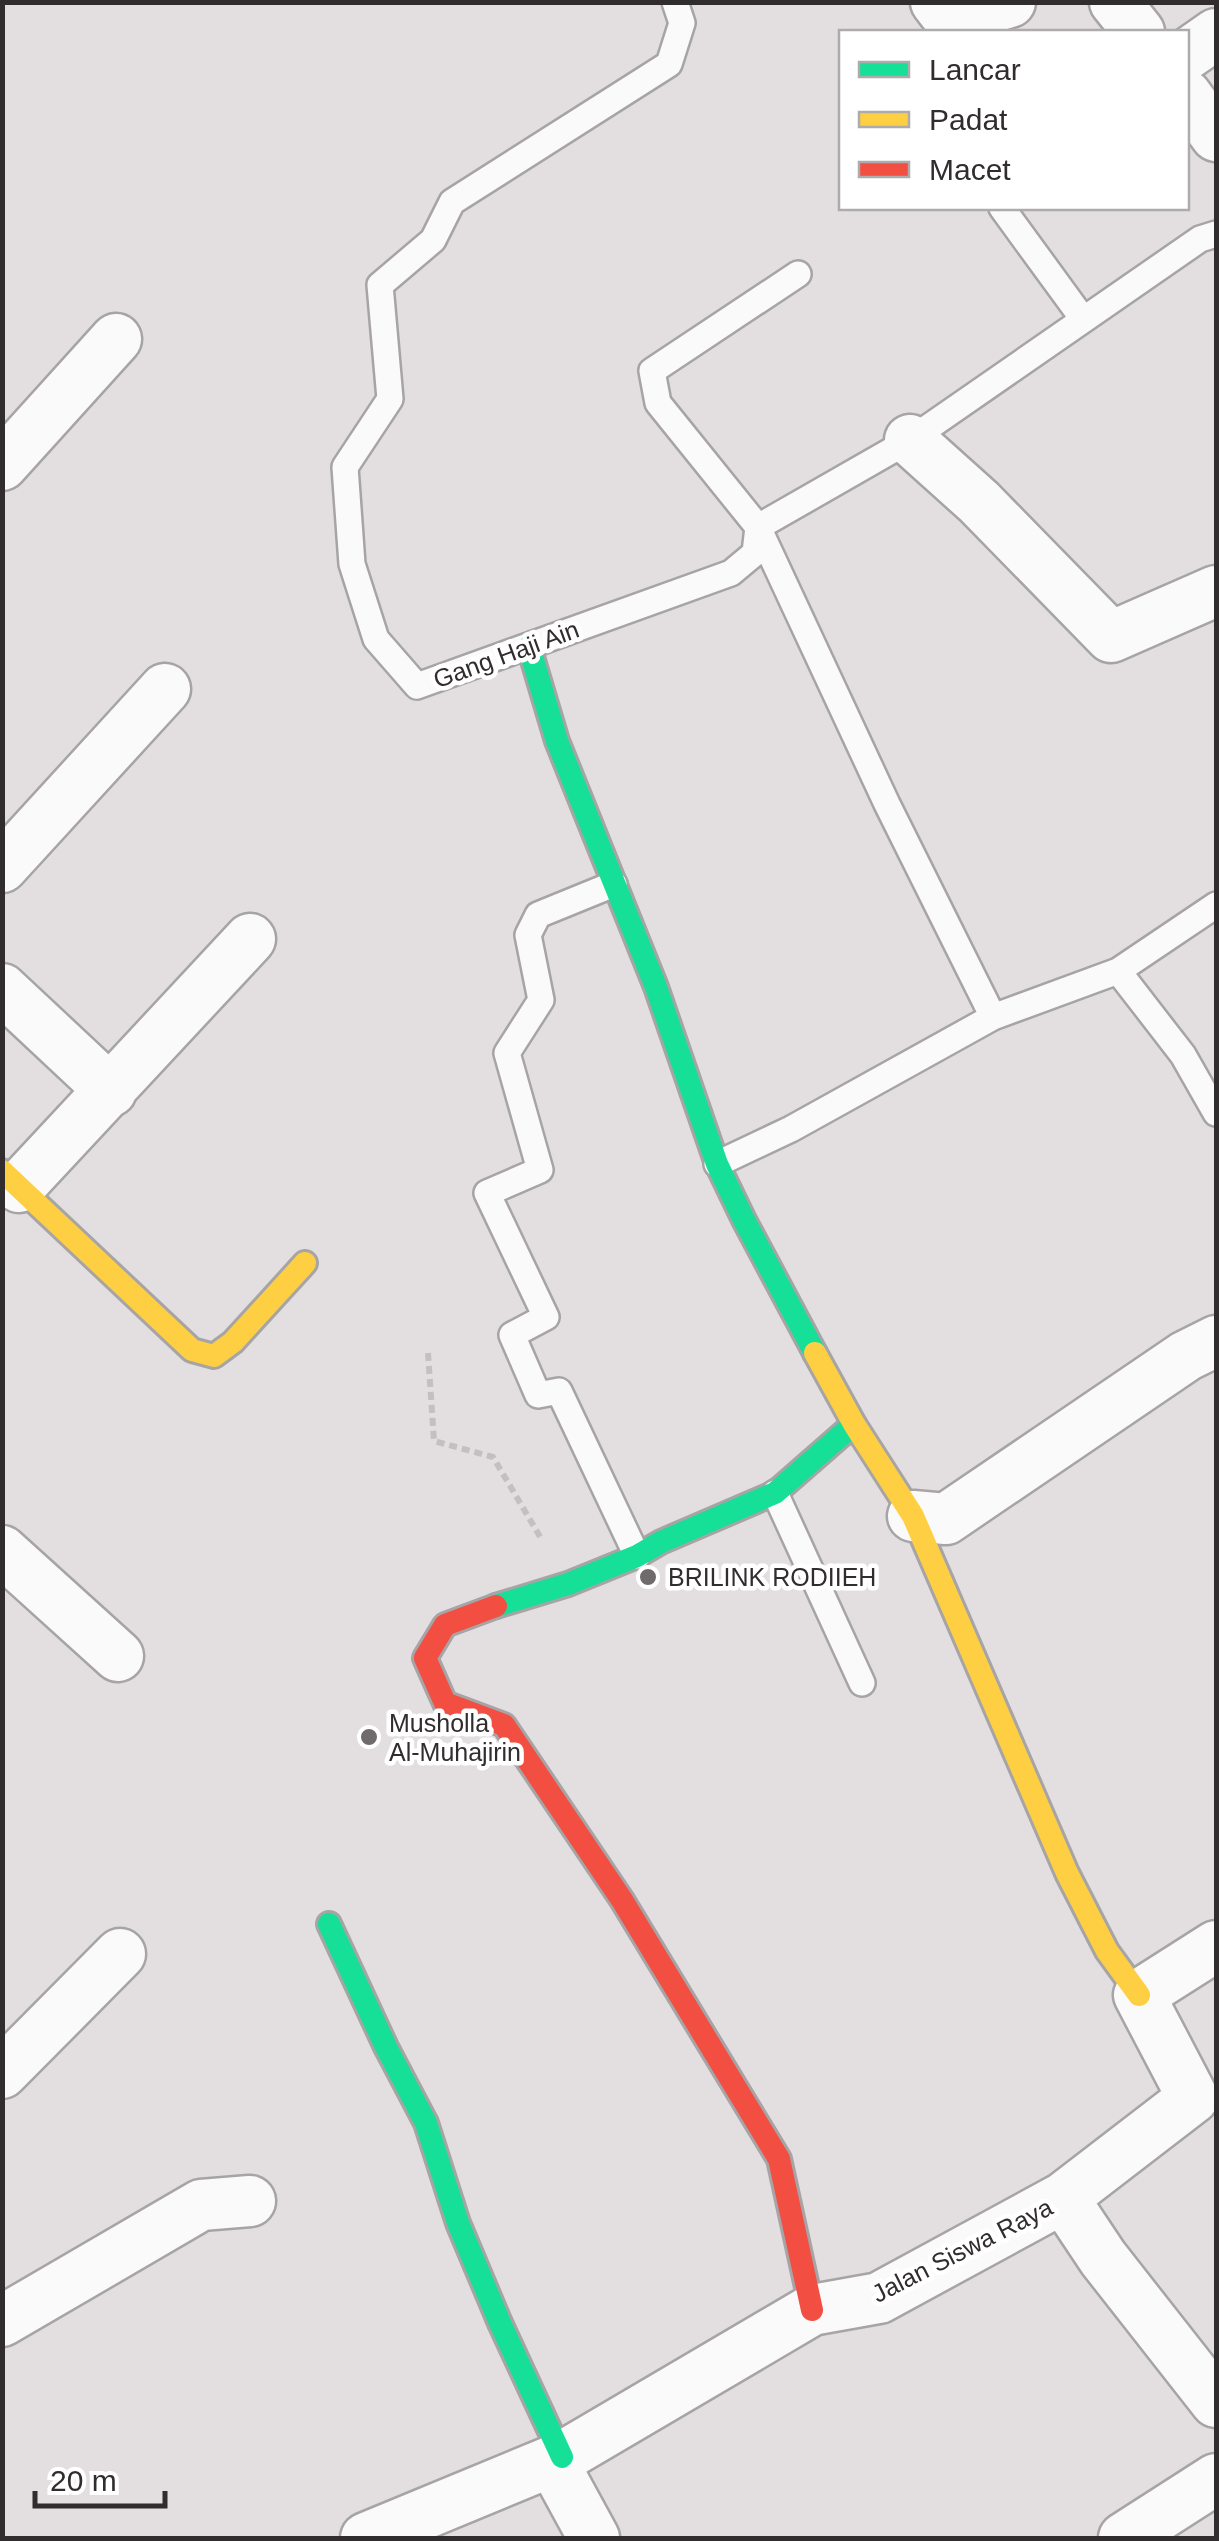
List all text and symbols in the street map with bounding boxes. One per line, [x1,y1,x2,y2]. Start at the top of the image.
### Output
legend [839,30,1189,210]
text: Lancar [929,53,1021,86]
text: Padat [929,103,1008,136]
text: Macet [929,153,1011,186]
street label: Gang Haji Ain [429,615,583,693]
place label: BRILINK RODIIEH [668,1563,876,1591]
marker: BRILINK RODIIEH [637,1566,659,1588]
place label: Musholla Al-Muhajirin [389,1709,521,1766]
marker: Musholla Al-Muhajirin [358,1726,380,1748]
street label: Jalan Siswa Raya [867,2192,1057,2308]
scale bar [35,2446,165,2508]
text: 20 m [50,2464,117,2497]

